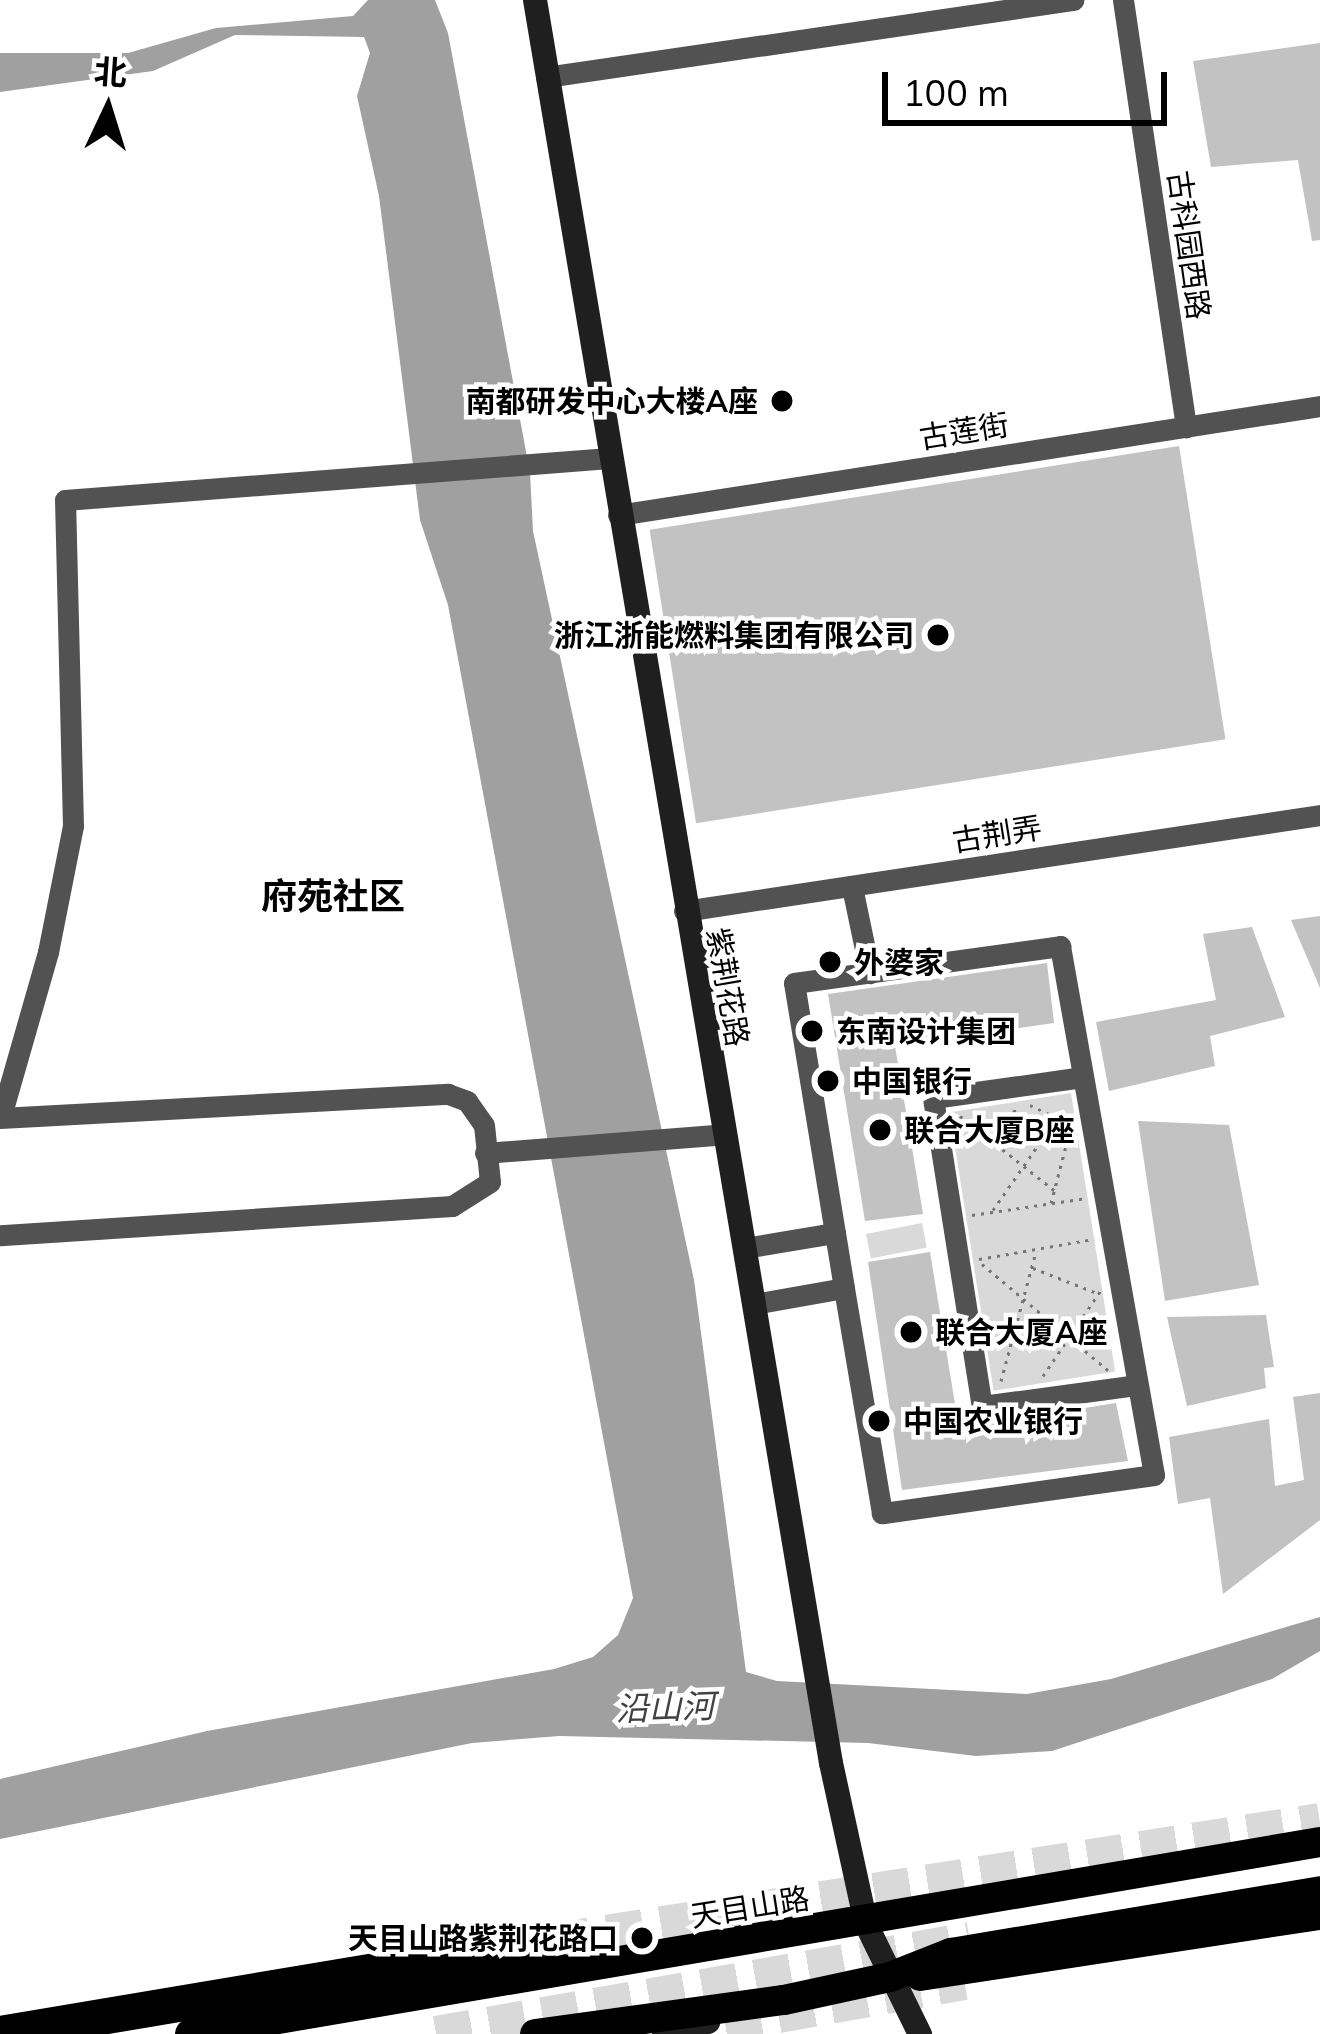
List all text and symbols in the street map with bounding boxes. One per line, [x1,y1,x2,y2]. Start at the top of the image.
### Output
north arrow [48,48,168,168]
scale bar [888,48,1173,122]
text: 北 [93,50,128,93]
text: 100 m [903,70,1009,115]
street label: 古科园西路 [1161,168,1217,322]
place label: 南都研发中心大楼A座 [466,383,758,419]
marker: 南都研发中心大楼A座 [769,388,795,414]
street label: 古莲街 [917,406,1011,456]
place label: 浙江浙能燃料集团有限公司 [554,617,914,653]
marker: 浙江浙能燃料集团有限公司 [925,622,951,648]
street label: 古荆弄 [950,809,1044,859]
district label: 府苑社区 [261,874,405,918]
street label: 紫荆花路 [700,925,756,1049]
place label: 外婆家 [854,944,944,980]
marker: 外婆家 [817,949,843,975]
place label: 东南设计集团 [836,1013,1016,1049]
marker: 东南设计集团 [799,1018,825,1044]
place label: 中国银行 [852,1063,972,1099]
marker: 中国银行 [815,1068,841,1094]
place label: 联合大厦B座 [904,1112,1075,1148]
marker: 联合大厦B座 [867,1117,893,1143]
place label: 联合大厦A座 [935,1314,1107,1350]
marker: 联合大厦A座 [898,1319,924,1345]
place label: 中国农业银行 [903,1403,1083,1439]
marker: 中国农业银行 [866,1408,892,1434]
water label: 沿山河 [615,1685,715,1729]
street label: 天目山路 [688,1880,812,1934]
place label: 天目山路紫荆花路口 [348,1920,618,1956]
marker: 天目山路紫荆花路口 [629,1925,655,1951]

